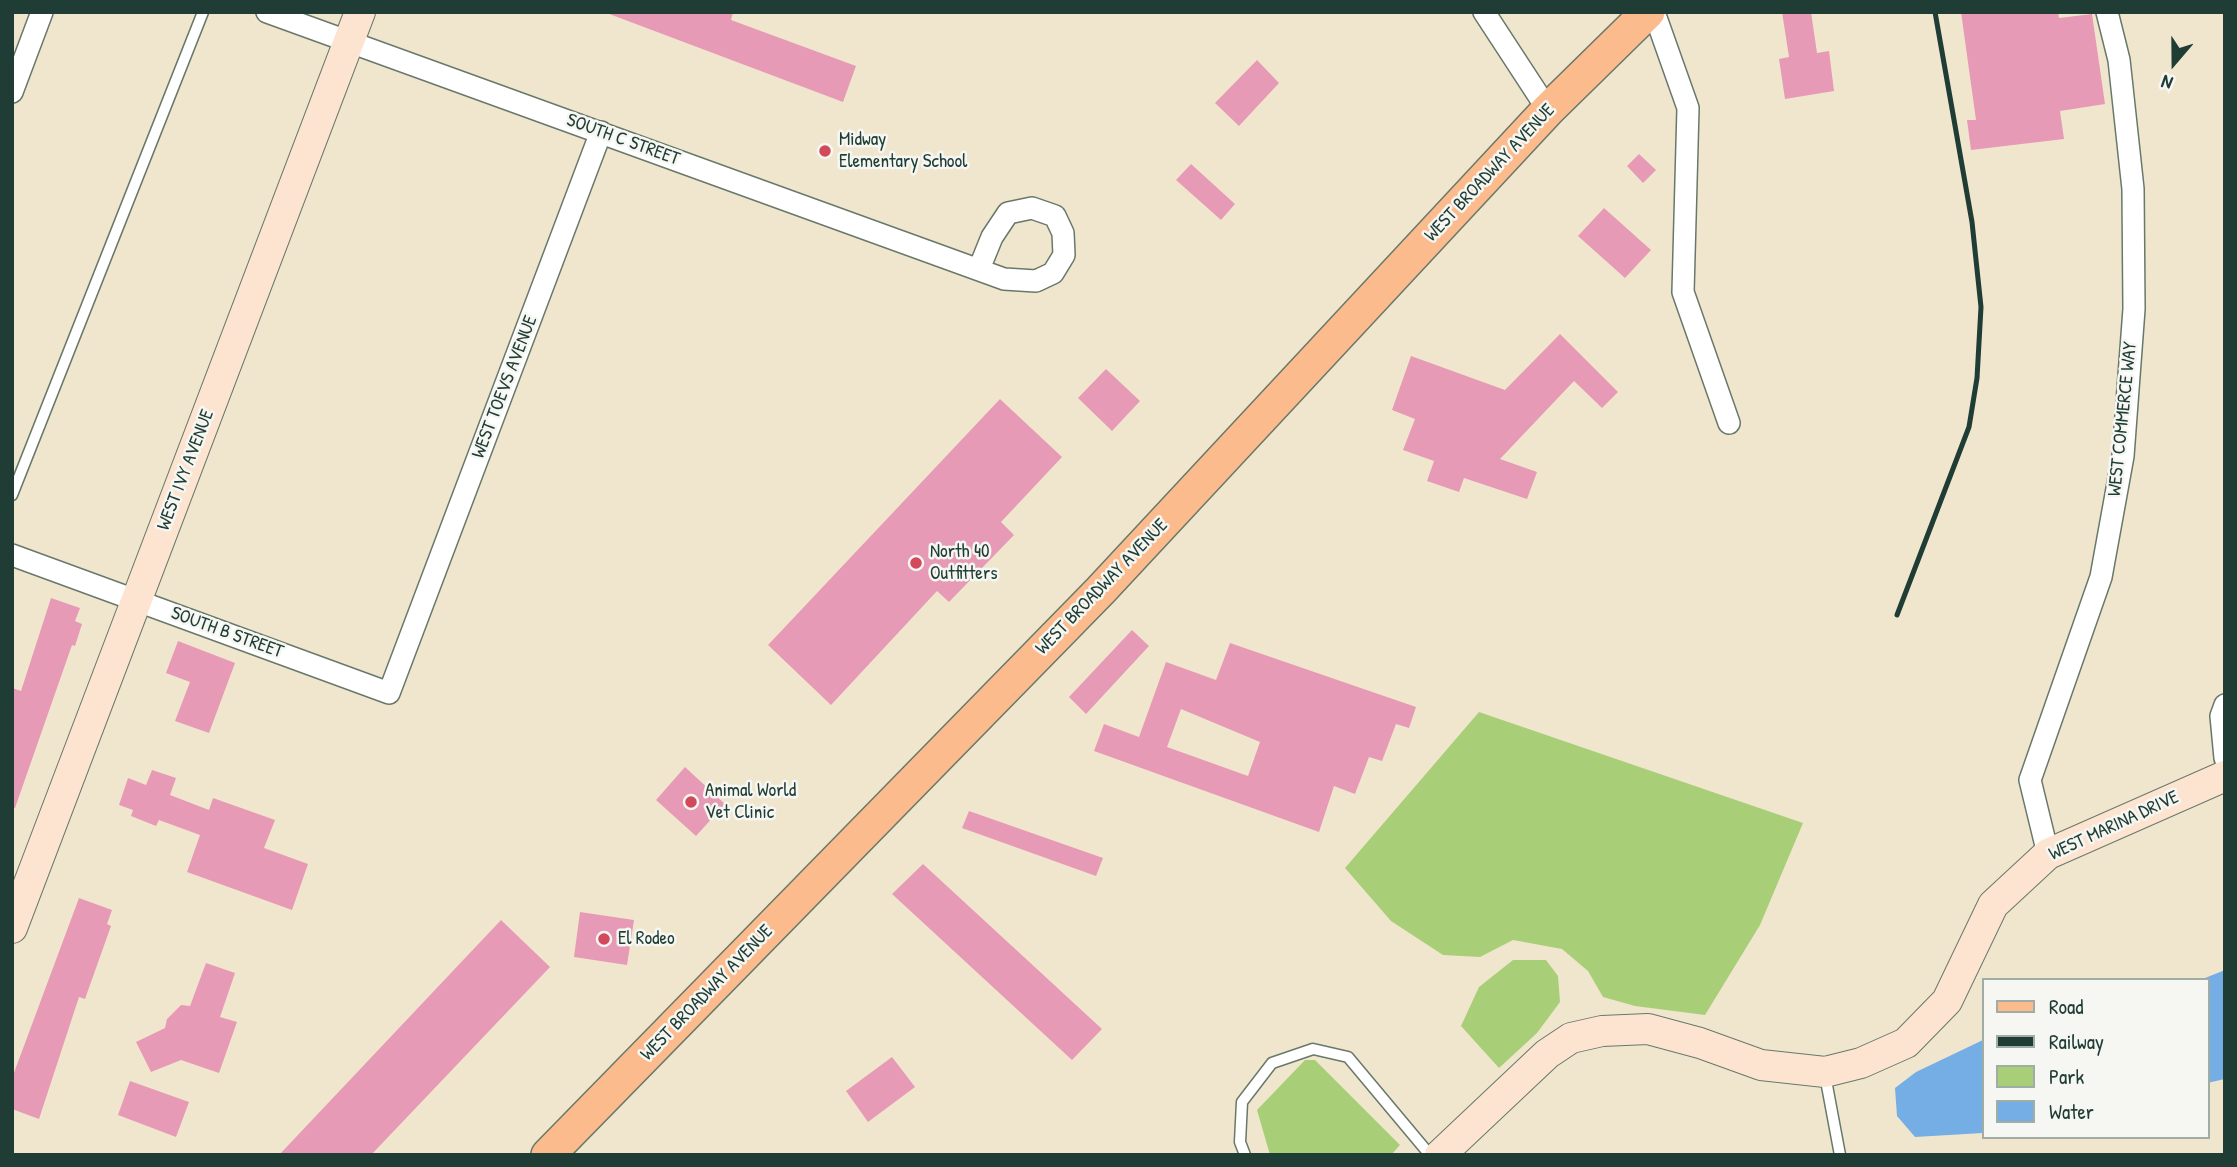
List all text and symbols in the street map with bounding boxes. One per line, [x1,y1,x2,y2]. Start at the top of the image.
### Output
north arrow [2139,28,2209,98]
text: N [2158,69,2176,97]
street label: WEST BROADWAY AVENUE [1420,99,1560,247]
street label: SOUTH C STREET [563,109,683,171]
place label: Midway Elementary School [839,129,967,173]
marker: Midway Elementary School [817,143,833,159]
street label: WEST TOEVS AVENUE [467,312,543,462]
street label: WEST COMMERCE WAY [2104,341,2142,497]
street label: WEST IVY AVENUE [153,406,219,534]
street label: WEST BROADWAY AVENUE [1031,514,1173,660]
place label: North 40 Outfitters [930,541,998,585]
marker: North 40 Outfitters [908,555,924,571]
street label: SOUTH B STREET [168,602,286,664]
place label: Animal World Vet Clinic [705,780,796,824]
street label: WEST MARINA DRIVE [2045,786,2183,866]
marker: Animal World Vet Clinic [683,794,699,810]
street label: WEST BROADWAY AVENUE [636,920,778,1066]
place label: El Rodeo [618,928,675,950]
marker: El Rodeo [596,931,612,947]
legend [1982,978,2209,1139]
text: Road [2049,992,2083,1021]
text: Railway [2049,1027,2104,1056]
text: Park [2049,1062,2084,1091]
text: Water [2049,1097,2094,1126]

